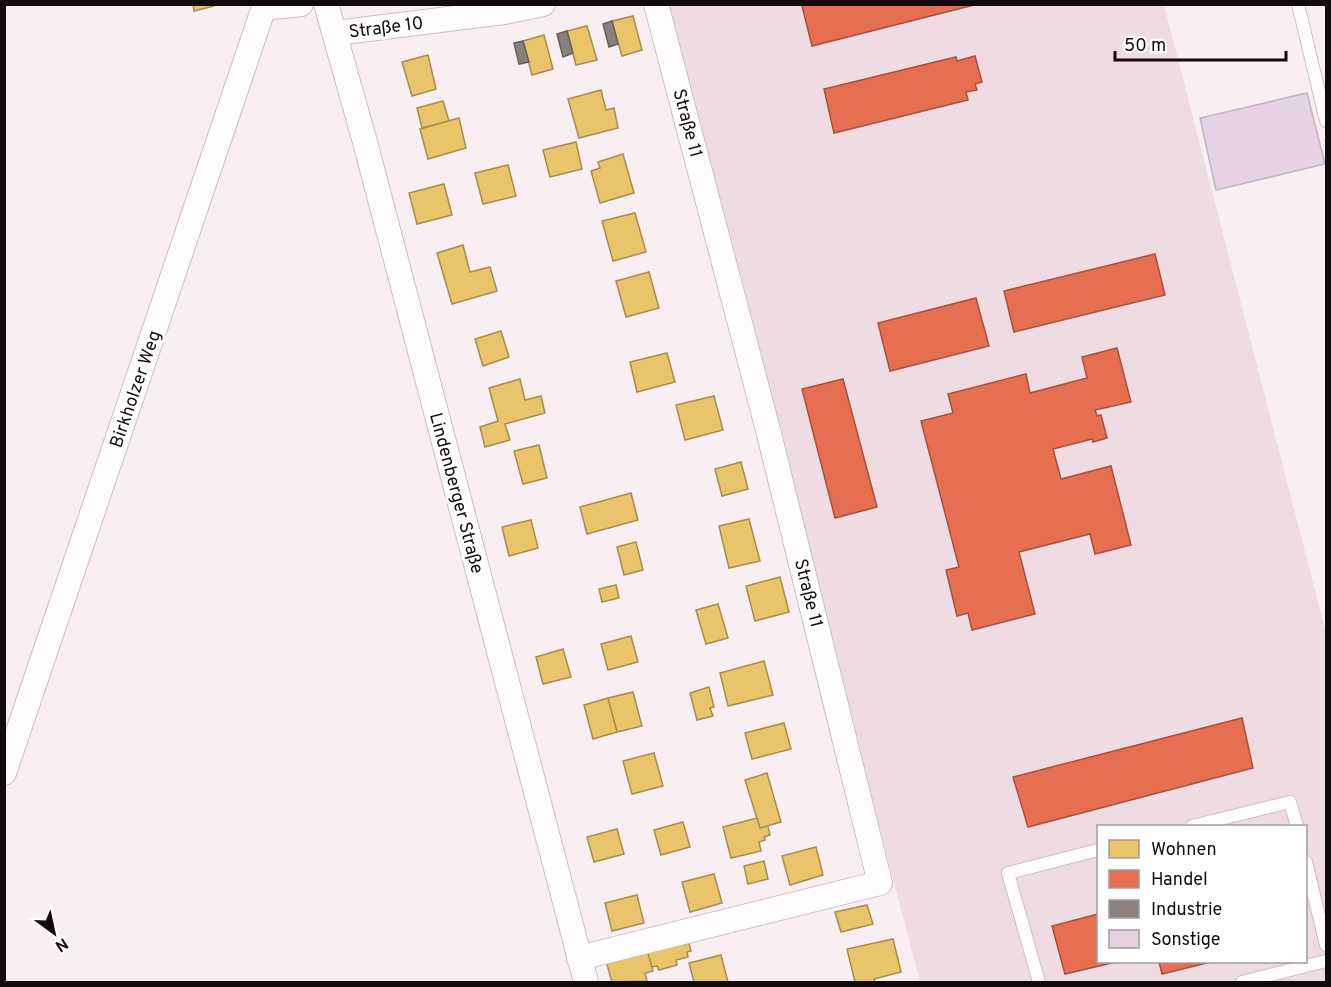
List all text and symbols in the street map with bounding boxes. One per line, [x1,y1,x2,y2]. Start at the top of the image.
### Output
street label: Straße 10 [348,13,425,44]
scale bar [1115,24,1286,62]
text: 50 m [1124,35,1166,58]
street label: Straße 11 [666,87,707,160]
street label: Birkholzer Weg [106,328,167,451]
street label: Lindenberger Straße [423,410,488,576]
street label: Straße 11 [788,557,827,630]
legend [1097,825,1307,963]
text: Wohnen [1151,839,1217,862]
text: Handel [1151,869,1208,892]
text: Industrie [1151,899,1222,922]
north arrow [24,903,84,963]
text: Sonstige [1151,929,1221,952]
text: N [51,932,71,955]

